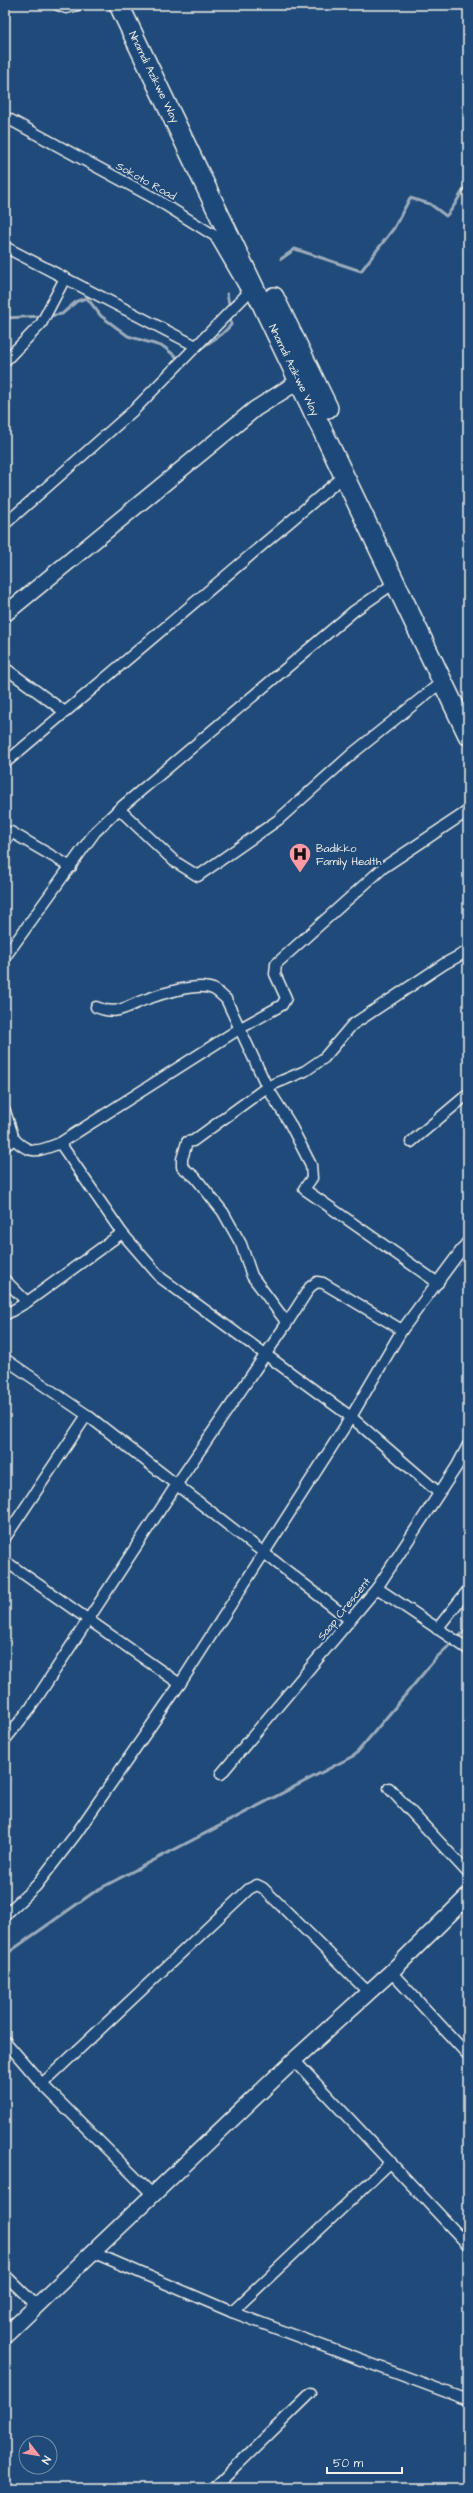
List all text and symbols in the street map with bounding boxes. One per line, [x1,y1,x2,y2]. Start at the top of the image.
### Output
street label: Nnamdi Azikwe Way [124,29,183,126]
street label: Sokoto Road [113,158,179,204]
street label: Nnamdi Azikwe Way [264,322,323,419]
hospital icon: Badikko Family Health [287,841,313,874]
place label: Badikko Family Health [316,841,382,870]
street label: Saap Crescent [314,1574,374,1644]
north arrow [18,2435,58,2475]
scale bar [327,2449,402,2475]
text: N [38,2453,54,2467]
text: 50 m [333,2455,364,2472]

